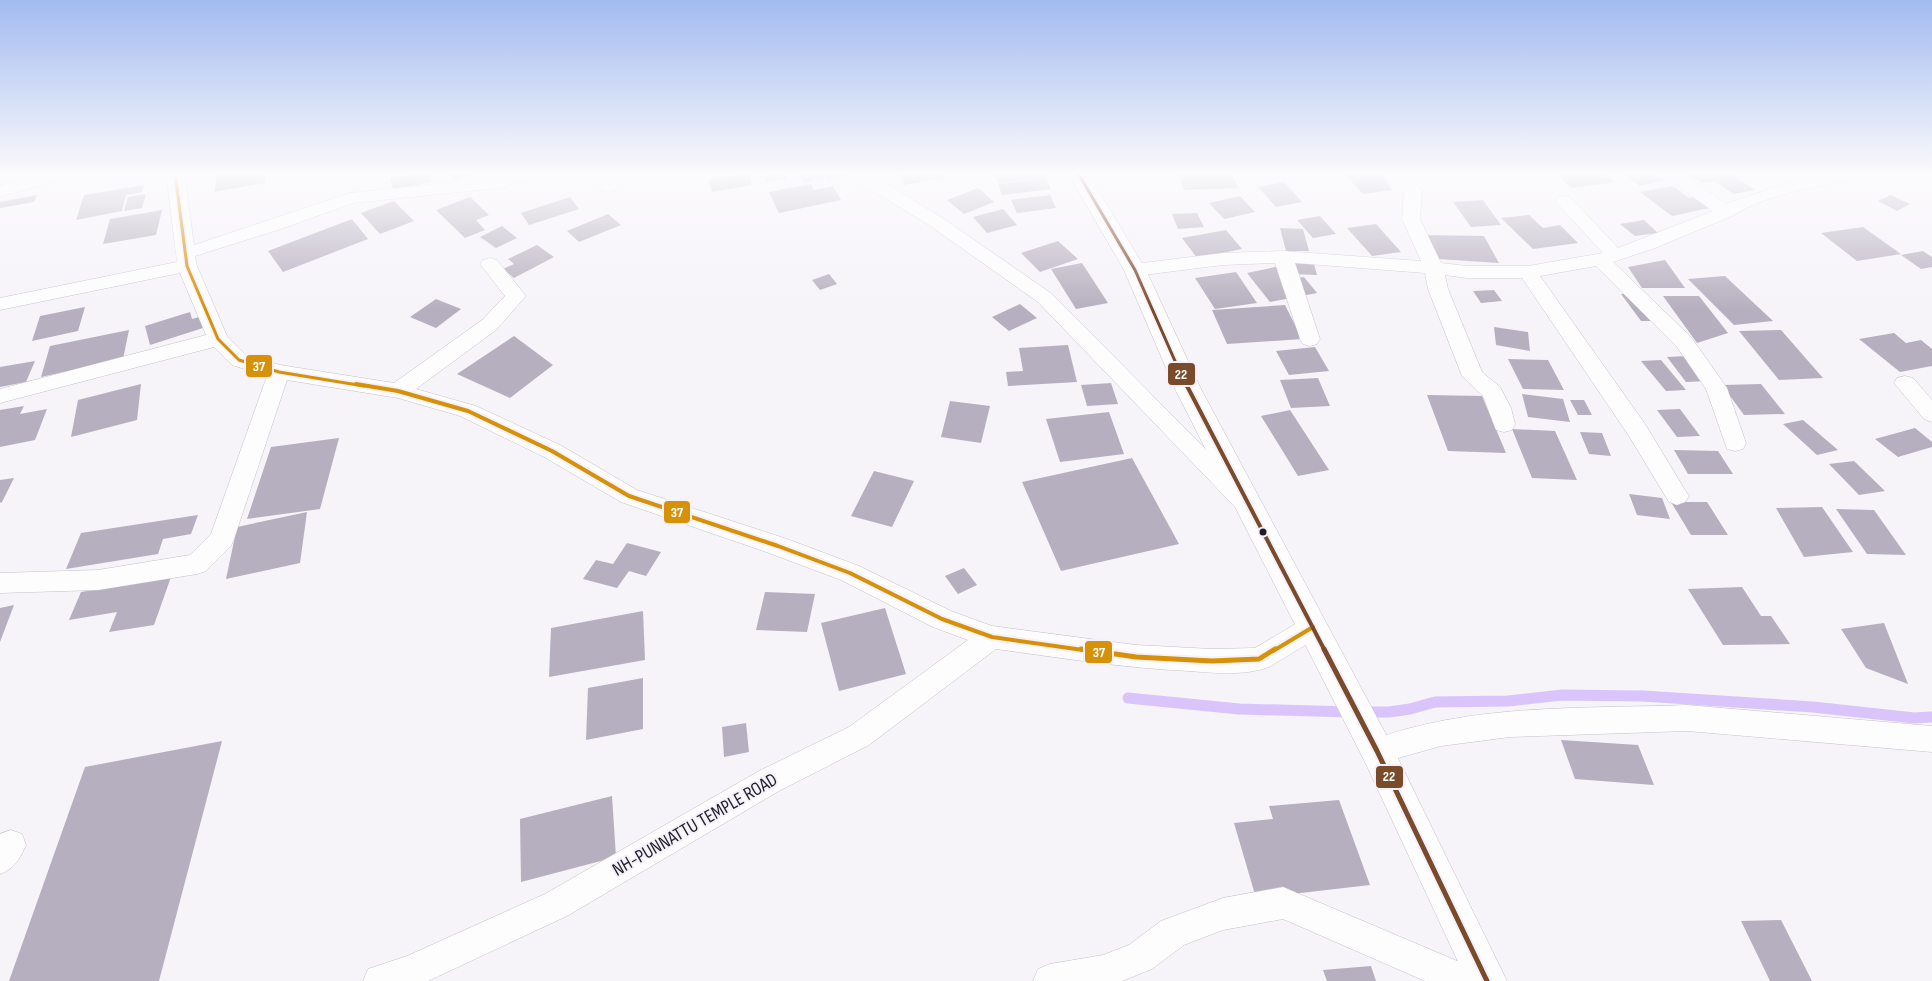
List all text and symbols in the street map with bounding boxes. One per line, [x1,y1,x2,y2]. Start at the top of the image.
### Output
line badge: 37 [245,354,273,378]
text: 37 [253,358,266,375]
line badge: 22 [1167,362,1196,386]
text: 22 [1175,366,1187,383]
line badge: 37 [663,500,691,524]
text: 37 [671,504,684,521]
unlabelled marker [1258,527,1268,537]
line badge: 37 [1084,640,1113,664]
text: 37 [1093,644,1106,661]
line badge: 22 [1375,765,1404,789]
street label: NH-PUNNATTU TEMPLE ROAD [608,768,782,882]
text: 22 [1383,768,1395,785]

